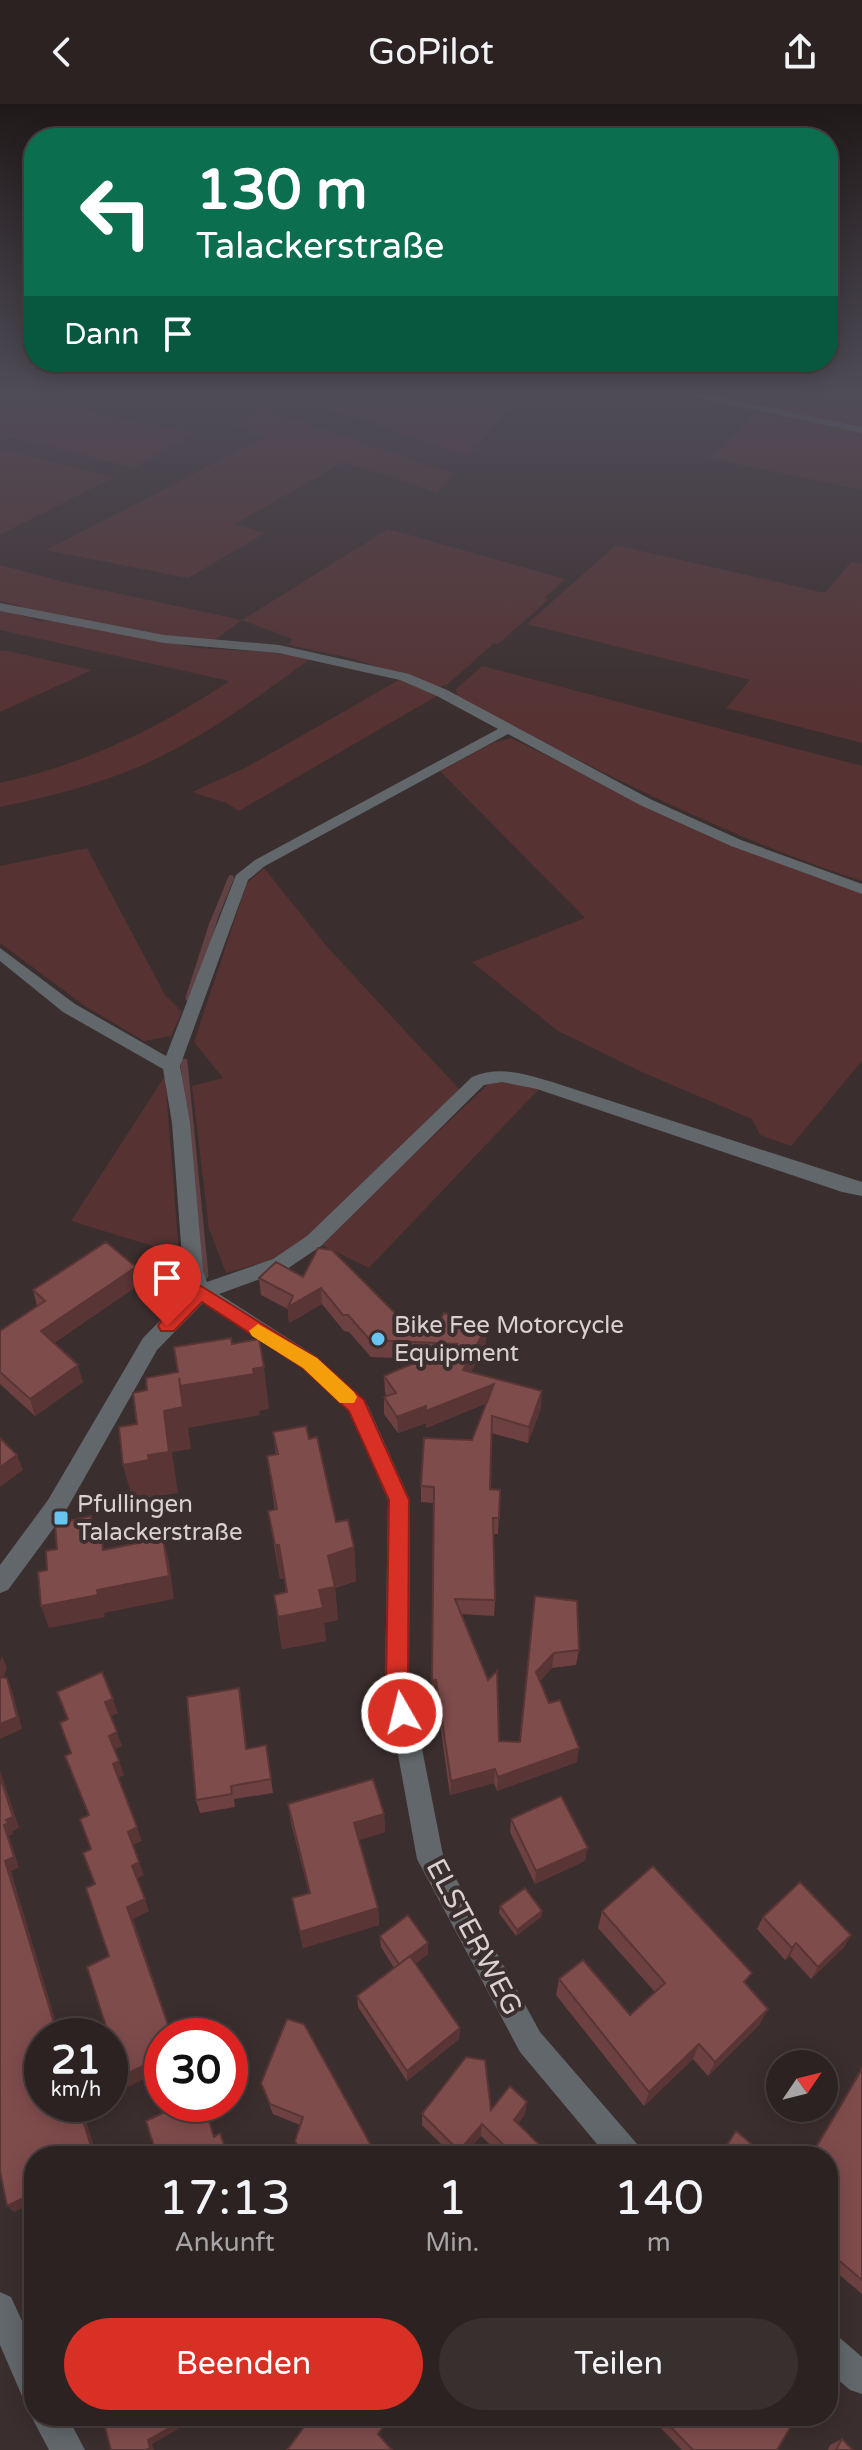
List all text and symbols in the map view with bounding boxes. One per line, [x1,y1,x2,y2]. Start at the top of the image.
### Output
icon: back [40,30,84,74]
icon: share [778,30,822,74]
text: GoPilot [368,31,494,74]
text: 130 m [196,157,367,224]
icon: left [64,160,168,264]
text: Talackerstraße [196,225,444,268]
icon: arrive [156,312,200,356]
text: Dann [64,316,140,353]
pin [133,1244,201,1326]
icon: arrive [145,1256,189,1300]
place label: Bike Fee Motorcycle Equipment [394,1311,624,1368]
marker: Bike Fee Motorcycle Equipment [369,1330,387,1348]
place label: Pfullingen Talackerstraße [77,1490,243,1547]
marker: Pfullingen Talackerstraße [52,1509,70,1527]
position arrow [360,1671,444,1755]
street label: ELSTERWEG [419,1853,529,2021]
speed limit sign: 30 [144,2018,248,2122]
text: 21 [51,2036,101,2084]
north arrow [766,2050,838,2122]
map controls [766,2050,838,2122]
text: km/h [51,2078,101,2102]
text: 17:13 [158,2170,291,2228]
text: 1 [437,2170,467,2228]
text: 140 [613,2170,704,2228]
text: Ankunft [175,2227,275,2258]
text: Min. [425,2227,479,2258]
text: m [647,2227,671,2258]
button: Beenden [64,2318,423,2410]
button: Teilen [439,2318,798,2410]

